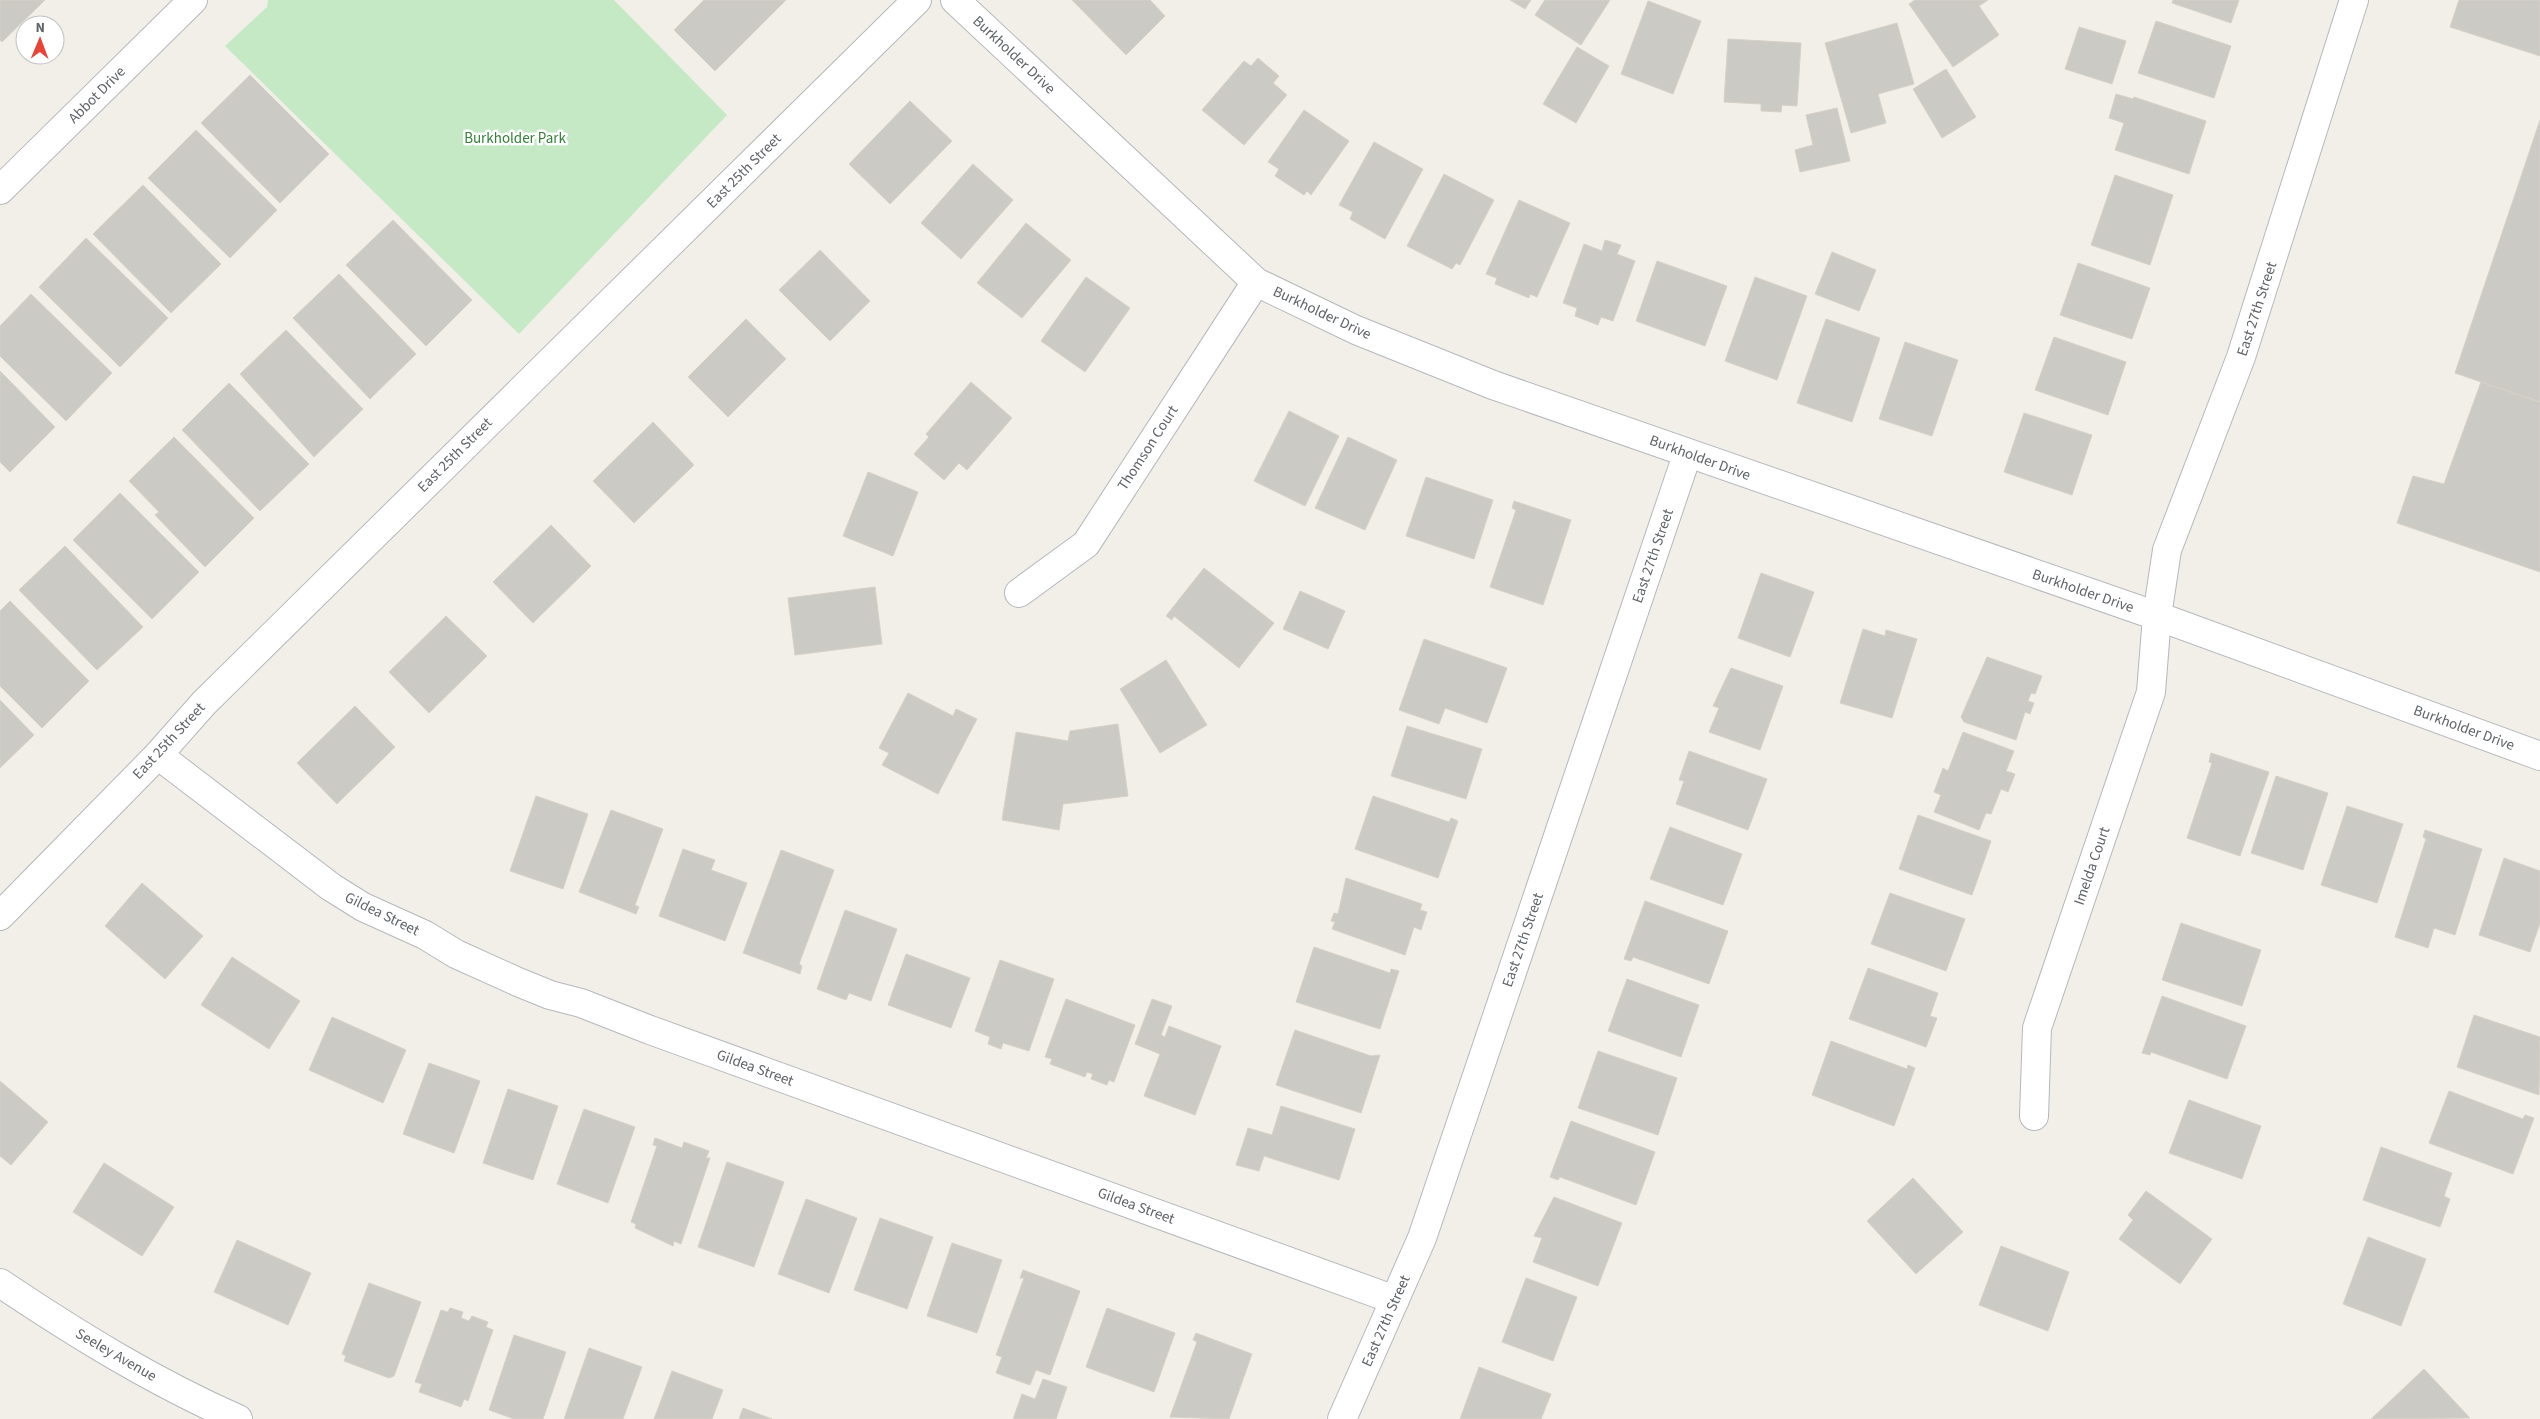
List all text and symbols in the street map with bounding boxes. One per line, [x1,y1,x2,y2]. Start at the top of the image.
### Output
street label: Burkholder Drive [968,11,1060,99]
north arrow [15,15,65,65]
text: N [35,18,45,38]
street label: Abbot Drive [64,62,130,128]
park label: Burkholder Park [464,128,566,149]
street label: East 25th Street [702,129,786,213]
street label: East 27th Street [2232,259,2282,359]
street label: Burkholder Drive [1269,281,1375,345]
street label: Thomson Court [1113,401,1183,495]
street label: East 25th Street [413,413,497,497]
street label: Burkholder Drive [1647,430,1753,486]
street label: East 27th Street [1627,506,1679,606]
street label: Burkholder Drive [2029,564,2137,618]
street label: East 25th Street [128,698,210,784]
street label: Burkholder Drive [2411,700,2517,756]
street label: Imelda Court [2069,824,2115,908]
street label: Gildea Street [341,887,423,941]
street label: East 27th Street [1497,890,1549,990]
street label: Gildea Street [714,1044,796,1092]
street label: Gildea Street [1095,1182,1177,1230]
street label: East 27th Street [1356,1272,1416,1370]
street label: Seeley Avenue [72,1323,160,1387]

